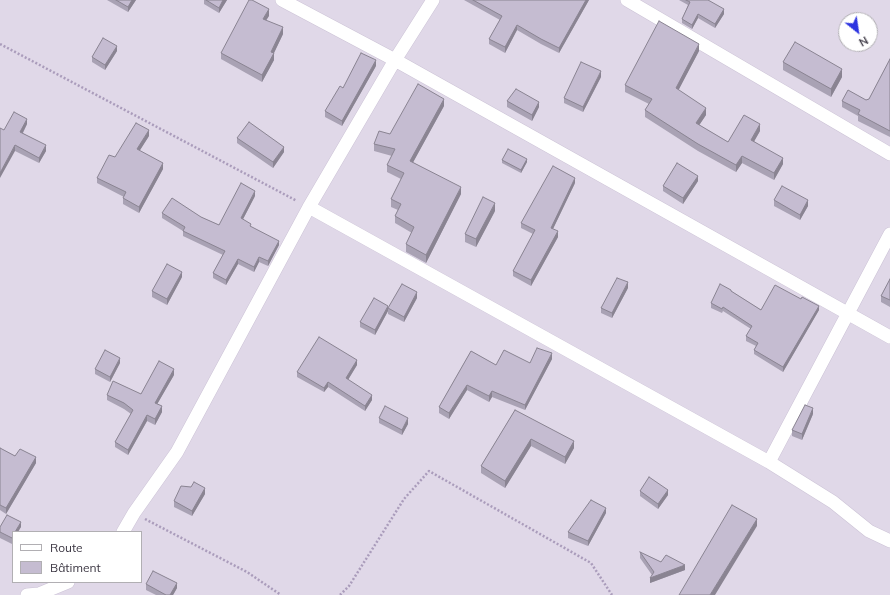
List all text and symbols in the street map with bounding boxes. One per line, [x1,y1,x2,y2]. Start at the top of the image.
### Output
north arrow [838,12,878,52]
text: N [856,33,871,50]
legend [12,531,142,583]
text: Route [50,540,83,555]
text: Bâtiment [50,560,101,575]

